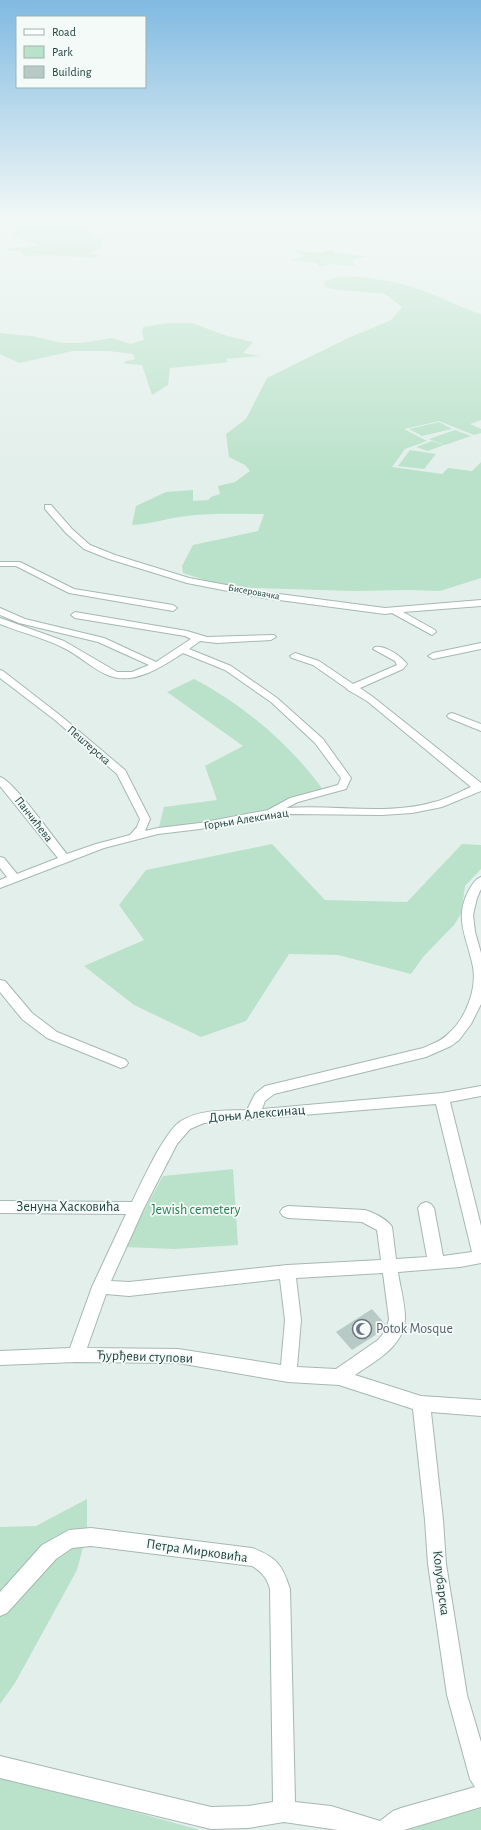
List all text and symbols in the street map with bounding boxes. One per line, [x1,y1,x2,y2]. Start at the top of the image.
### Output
legend [16,16,146,88]
text: Road [52,26,76,38]
text: Park [52,46,73,58]
text: Building [52,66,92,78]
street label: Бисеровачка [227,583,281,602]
street label: Пештерска [65,723,113,767]
street label: Панчићева [13,794,56,844]
street label: Горњи Алексинац [203,806,290,832]
street label: Доњи Алексинац [208,1103,306,1125]
street label: Зенуна Хасковића [16,1200,120,1214]
park label: Jewish cemetery [152,1203,241,1217]
mosque icon: Potok Mosque [351,1318,373,1340]
place label: Potok Mosque [376,1322,453,1336]
street label: Ђурђеви ступови [97,1348,193,1366]
street label: Петра Мирковића [145,1537,249,1565]
street label: Колубарска [430,1550,452,1617]

